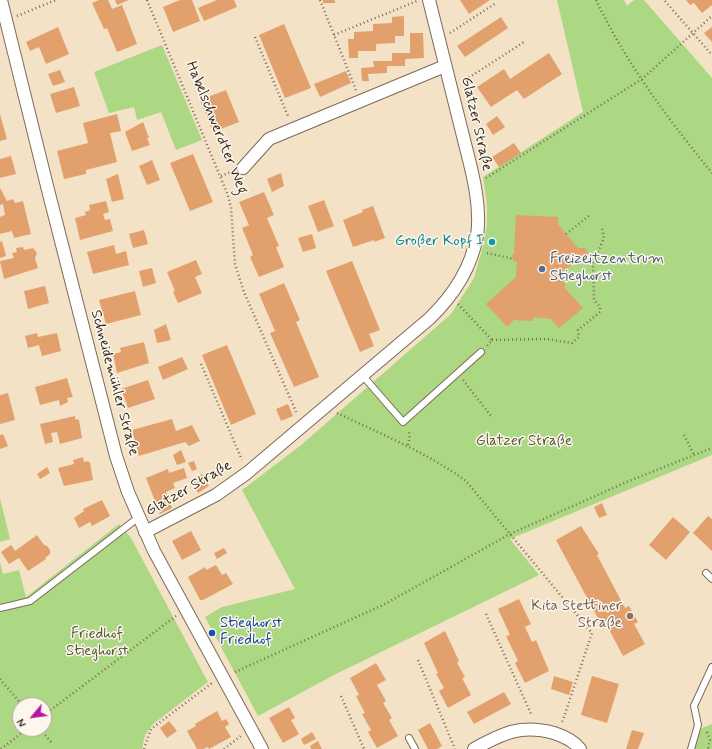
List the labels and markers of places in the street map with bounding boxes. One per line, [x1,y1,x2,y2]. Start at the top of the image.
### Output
place label: Großer Kopf I [395,233,484,251]
marker: Großer Kopf I [487,237,497,247]
place label: Freizeitzentrum Stieghorst [550,251,664,286]
marker: Freizeitzentrum Stieghorst [537,264,547,274]
place label: Kita Stettiner Straße [531,598,622,633]
marker: Kita Stettiner Straße [625,611,635,621]
place label: Stieghorst Friedhof [220,615,282,650]
marker: Stieghorst Friedhof [207,628,217,638]

